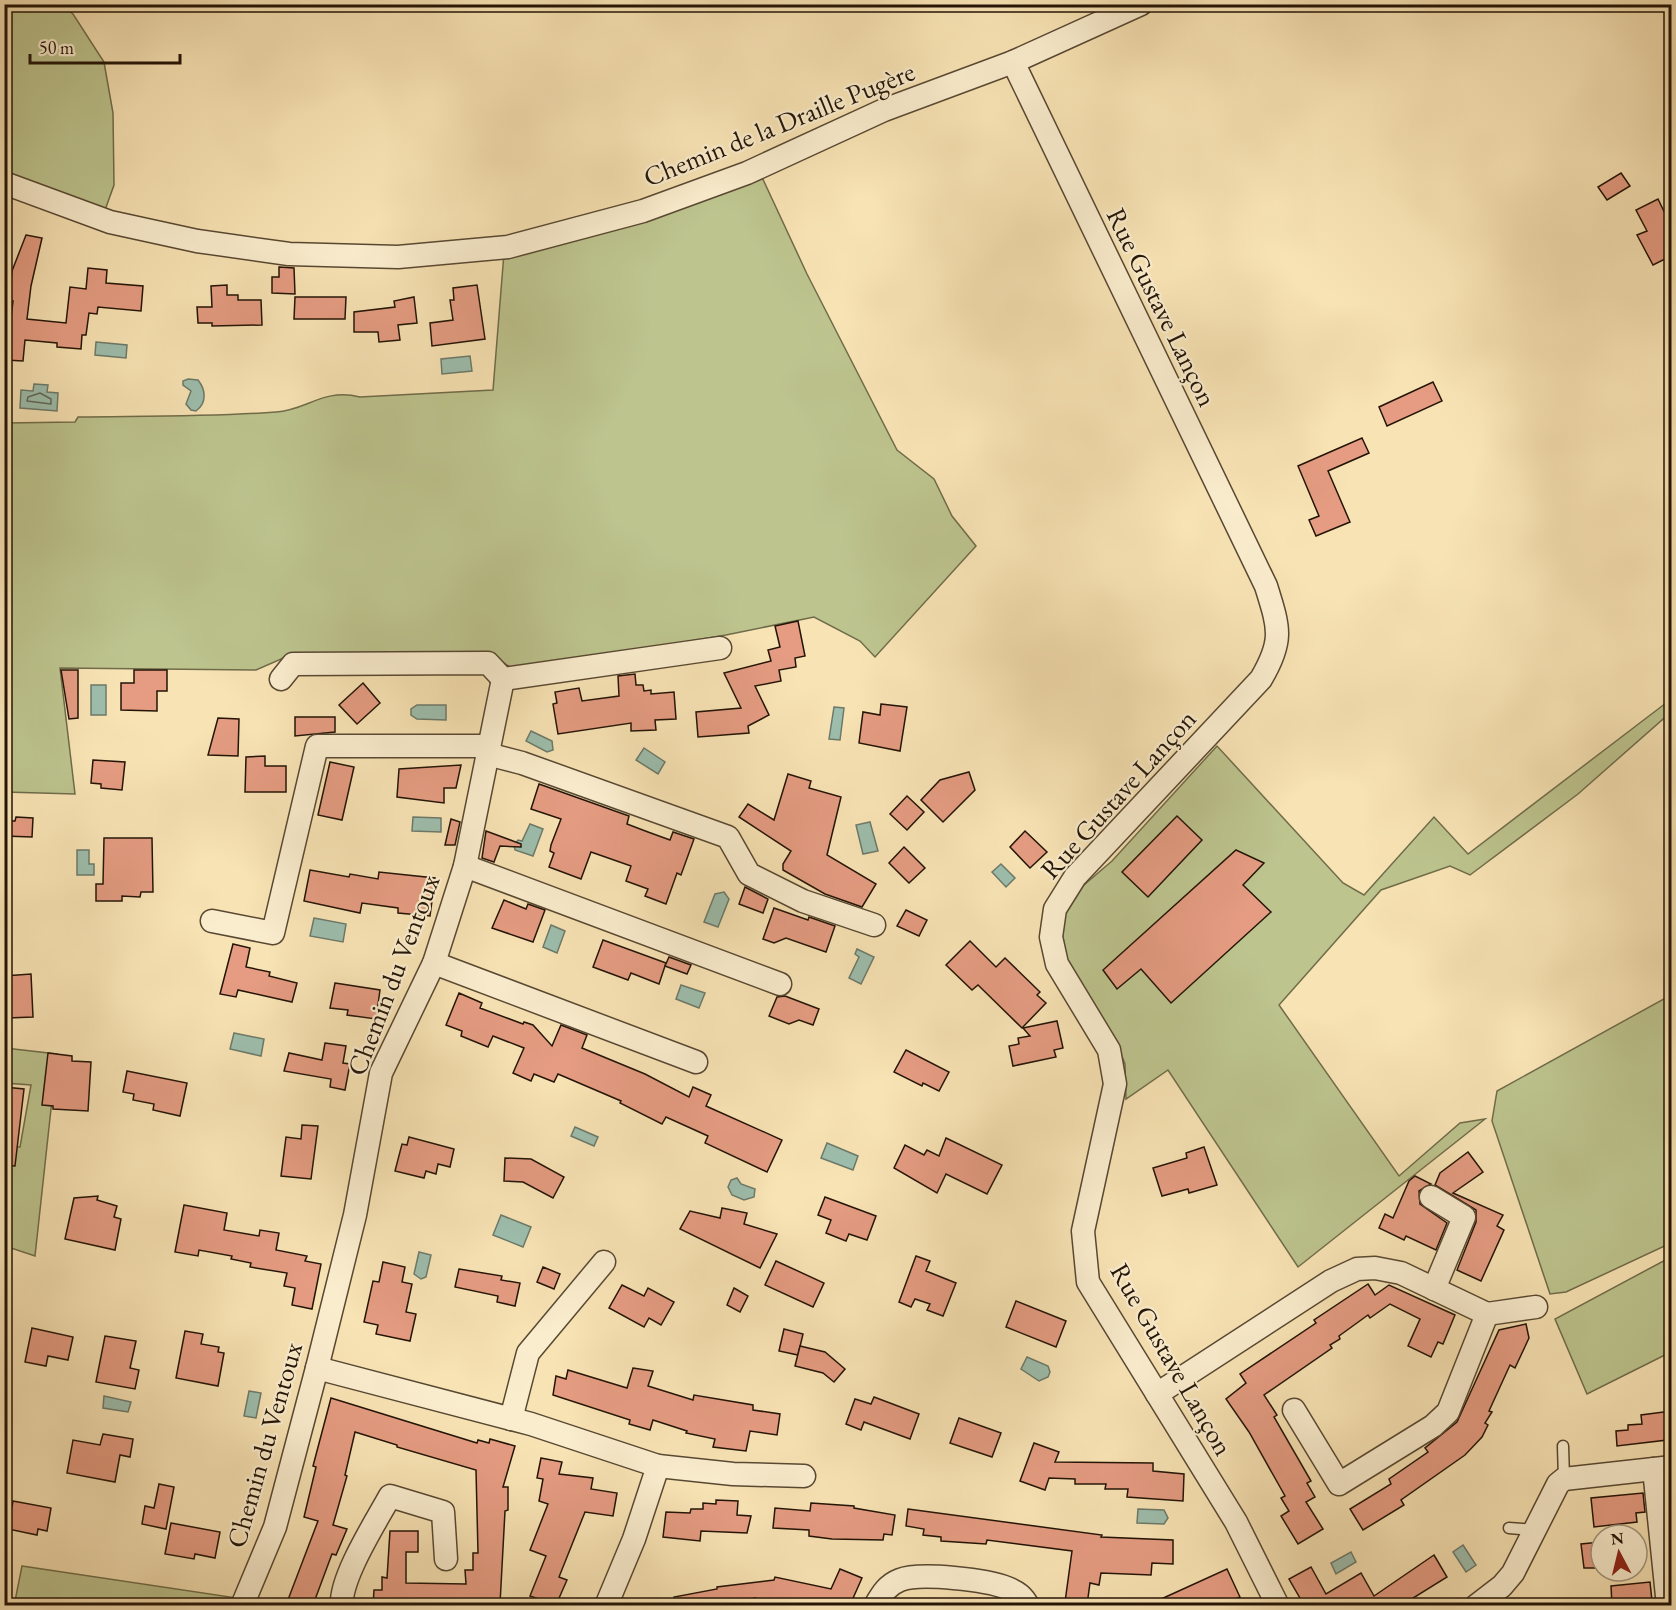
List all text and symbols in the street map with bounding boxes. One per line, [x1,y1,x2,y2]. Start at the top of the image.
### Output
scale bar [30,27,180,65]
text: 50 m [39,36,74,59]
street label: Chemin de la Draille Pugère [638,54,920,194]
street label: Rue Gustave Lançon [1099,202,1225,412]
street label: Rue Gustave Lançon [1032,702,1204,886]
street label: Chemin du Ventoux [339,869,447,1080]
street label: Rue Gustave Lançon [1103,1256,1241,1462]
street label: Chemin du Ventoux [218,1338,310,1552]
north arrow [1589,1523,1649,1583]
text: N [1610,1527,1625,1550]

